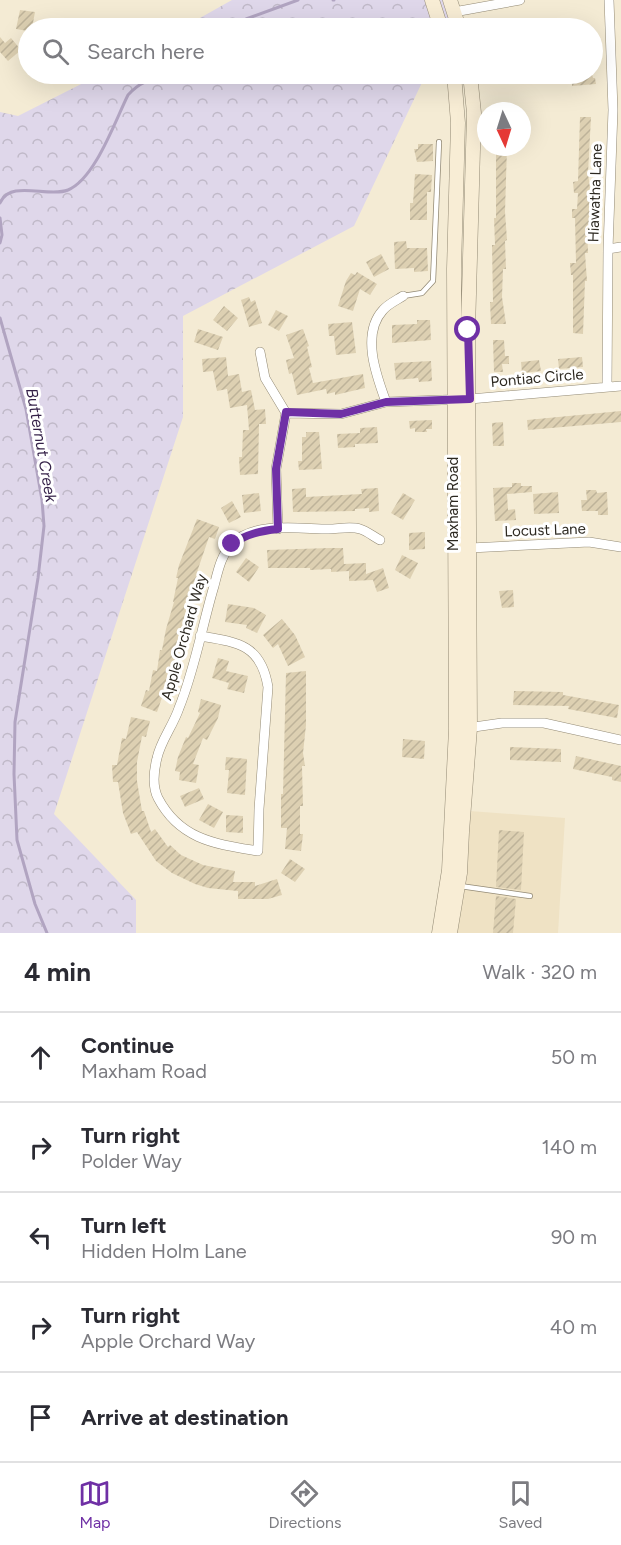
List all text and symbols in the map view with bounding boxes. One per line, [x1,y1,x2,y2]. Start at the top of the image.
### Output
search box [18,18,603,84]
icon: search [39,35,72,68]
text: Search here [87,38,205,65]
north arrow [477,102,531,156]
street label: Hiawatha Lane [584,143,606,243]
route start [454,316,480,342]
street label: Pontiac Circle [490,365,584,391]
water label: Butternut Creek [22,387,61,505]
street label: Maxham Road [444,457,462,551]
street label: Locust Lane [504,520,586,540]
route end [218,530,244,556]
street label: Apple Orchard Way [157,572,211,702]
text: 4 min [24,956,91,988]
text: Walk · 320 m [483,960,597,984]
text: Continue [81,1032,174,1059]
icon: ahead [24,1041,57,1074]
text: 50 m [551,1045,597,1069]
text: Maxham Road [81,1059,207,1083]
text: Turn right [81,1122,180,1149]
icon: right [24,1131,57,1164]
text: 140 m [542,1135,597,1159]
text: Polder Way [81,1149,182,1173]
text: Turn left [81,1212,167,1239]
icon: left [24,1221,57,1254]
text: 90 m [551,1225,597,1249]
text: Hidden Holm Lane [81,1239,247,1263]
text: Turn right [81,1302,180,1329]
icon: right [24,1311,57,1344]
text: 40 m [550,1315,597,1339]
text: Apple Orchard Way [81,1329,255,1353]
icon: arrive [24,1401,57,1434]
text: Arrive at destination [81,1404,289,1431]
tab: Map [78,1477,111,1532]
tab: Directions [268,1477,341,1532]
tab: Saved [498,1477,543,1532]

